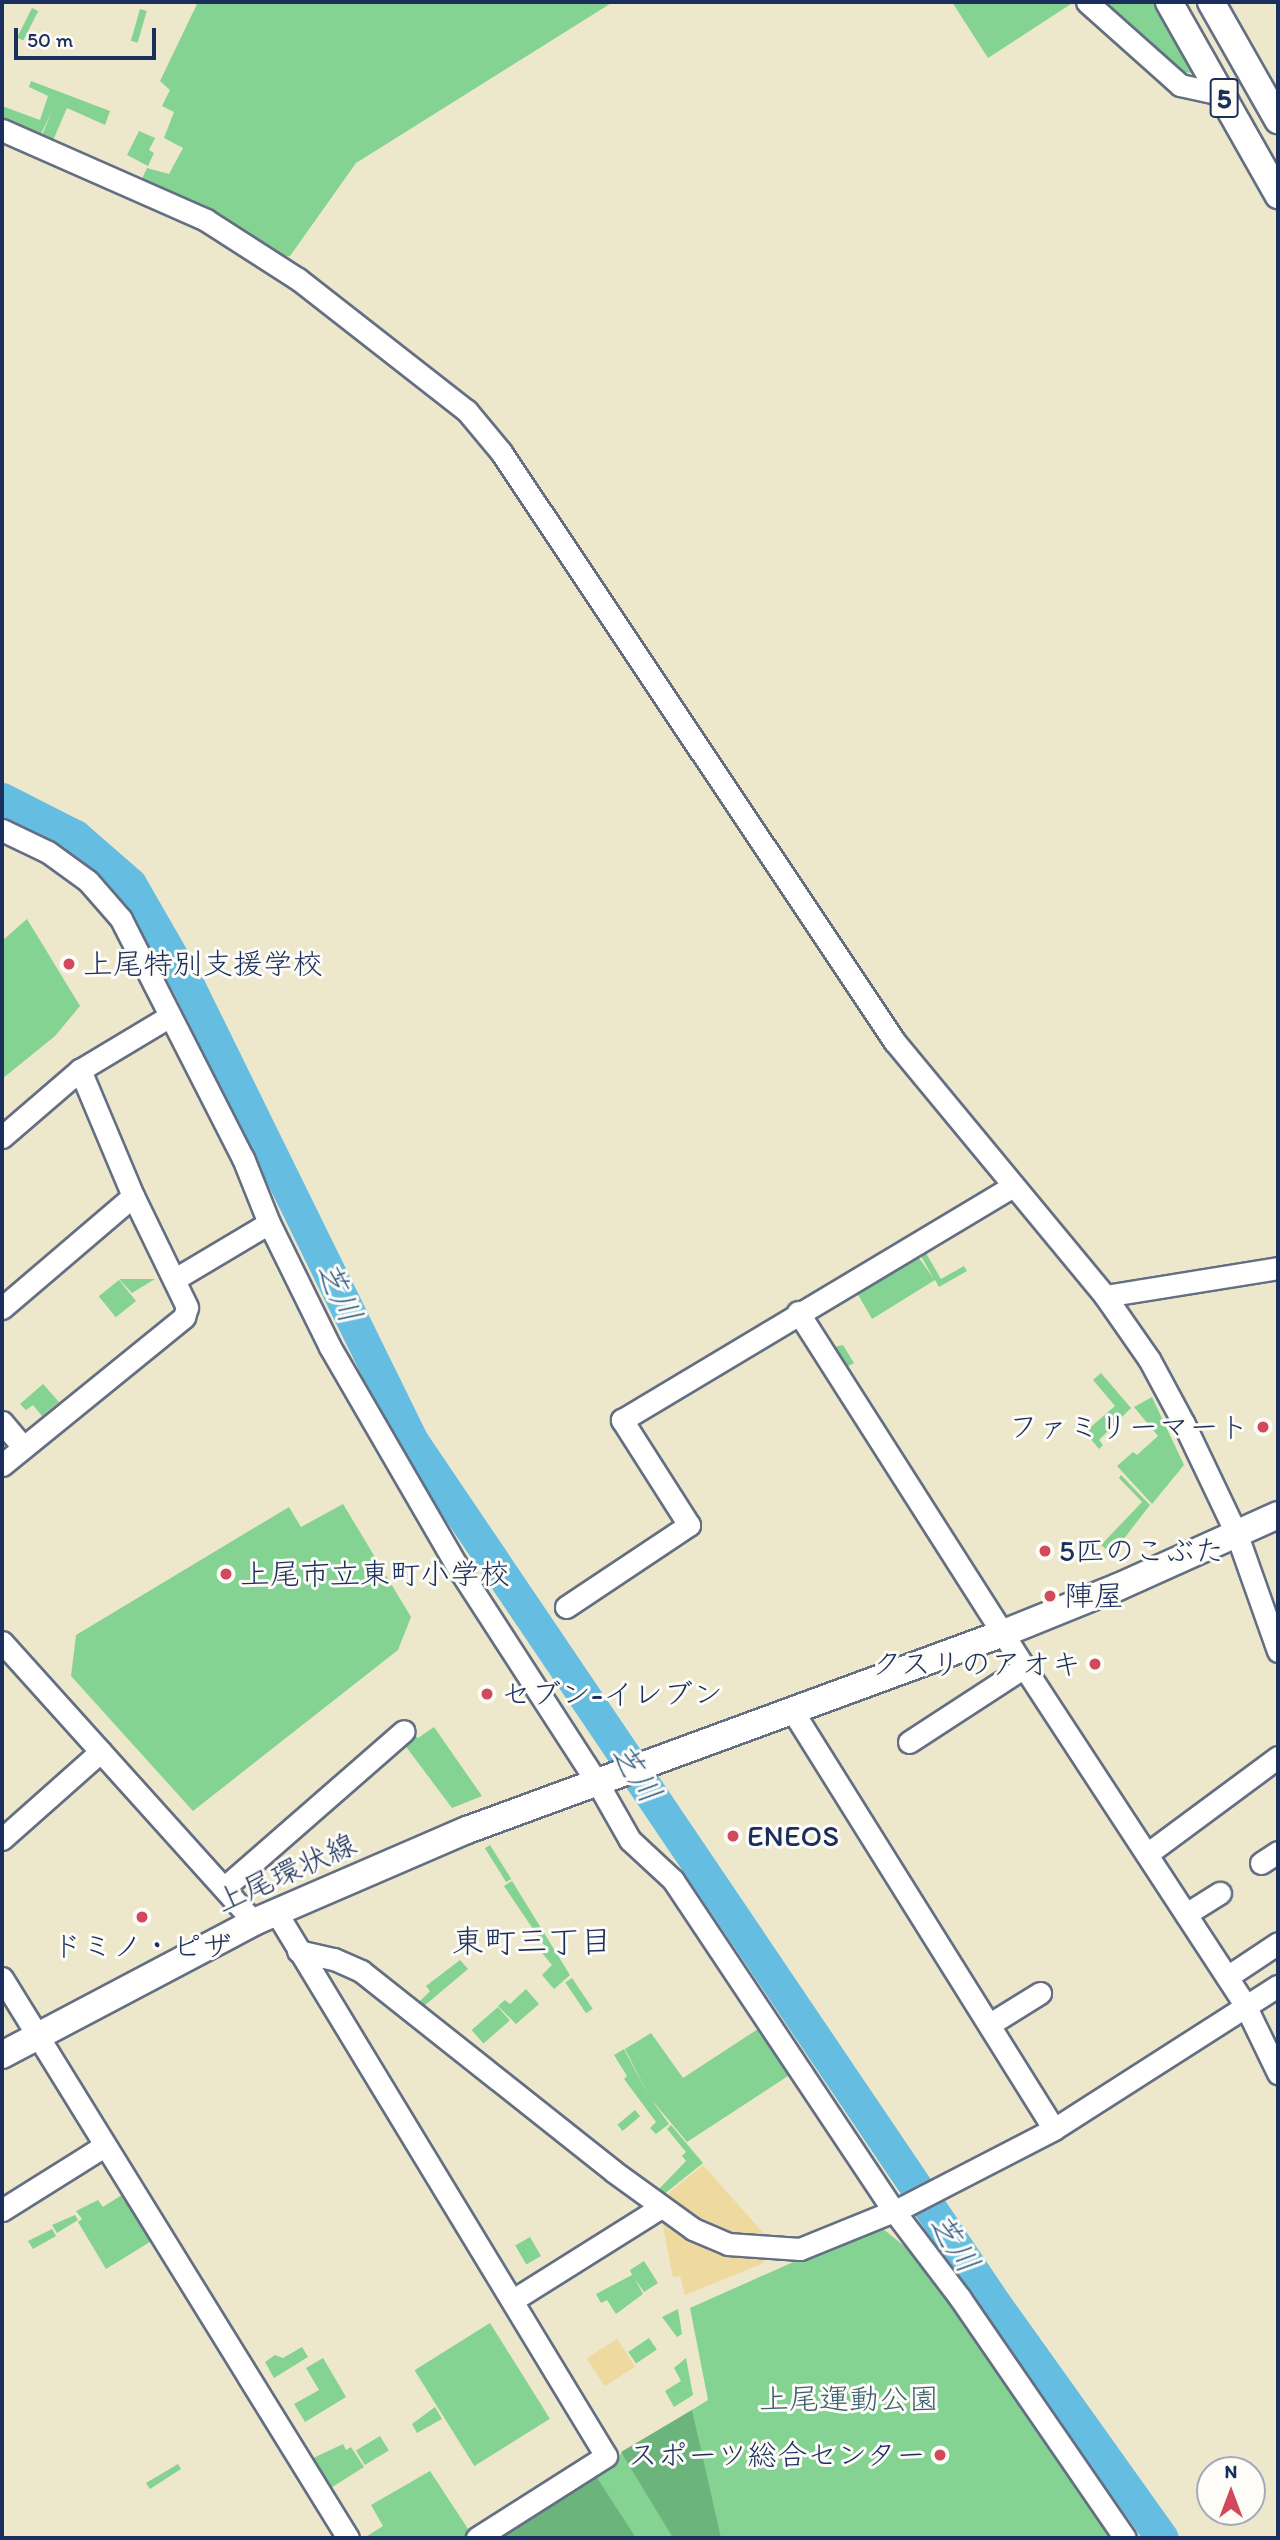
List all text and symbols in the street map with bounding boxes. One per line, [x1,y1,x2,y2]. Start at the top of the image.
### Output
scale bar [18,14,159,58]
text: 50 m [27,27,73,52]
road number: 5 [1208,74,1240,122]
place label: 上尾特別支援学校 [83,946,323,982]
marker: 上尾特別支援学校 [61,956,77,972]
water label: 芝川 [308,1255,370,1329]
place label: ファミリーマート [1009,1409,1249,1445]
marker: ファミリーマート [1255,1419,1271,1435]
place label: 5匹のこぶた [1059,1533,1225,1569]
marker: 5匹のこぶた [1037,1543,1053,1559]
place label: 上尾市立東町小学校 [240,1556,510,1592]
marker: 上尾市立東町小学校 [218,1566,234,1582]
place label: 陣屋 [1064,1578,1124,1614]
marker: 陣屋 [1042,1588,1058,1604]
place label: クスリのアオキ [871,1646,1081,1682]
marker: クスリのアオキ [1087,1656,1103,1672]
place label: セブン-イレブン [501,1676,723,1712]
marker: セブン-イレブン [479,1686,495,1702]
water label: 芝川 [602,1736,670,1810]
place label: ENEOS [747,1818,839,1854]
street label: 上尾環状線 [210,1826,362,1920]
marker: ENEOS [725,1828,741,1844]
marker: ドミノ・ピザ [134,1909,150,1925]
district label: 東町三丁目 [452,1922,612,1960]
place label: ドミノ・ピザ [52,1928,232,1964]
water label: 芝川 [920,2206,988,2280]
park label: 上尾運動公園 [759,2381,939,2417]
place label: スポーツ総合センター [626,2437,926,2473]
marker: スポーツ総合センター [932,2447,948,2463]
north arrow [1196,2456,1266,2526]
text: N [1225,2460,1237,2483]

